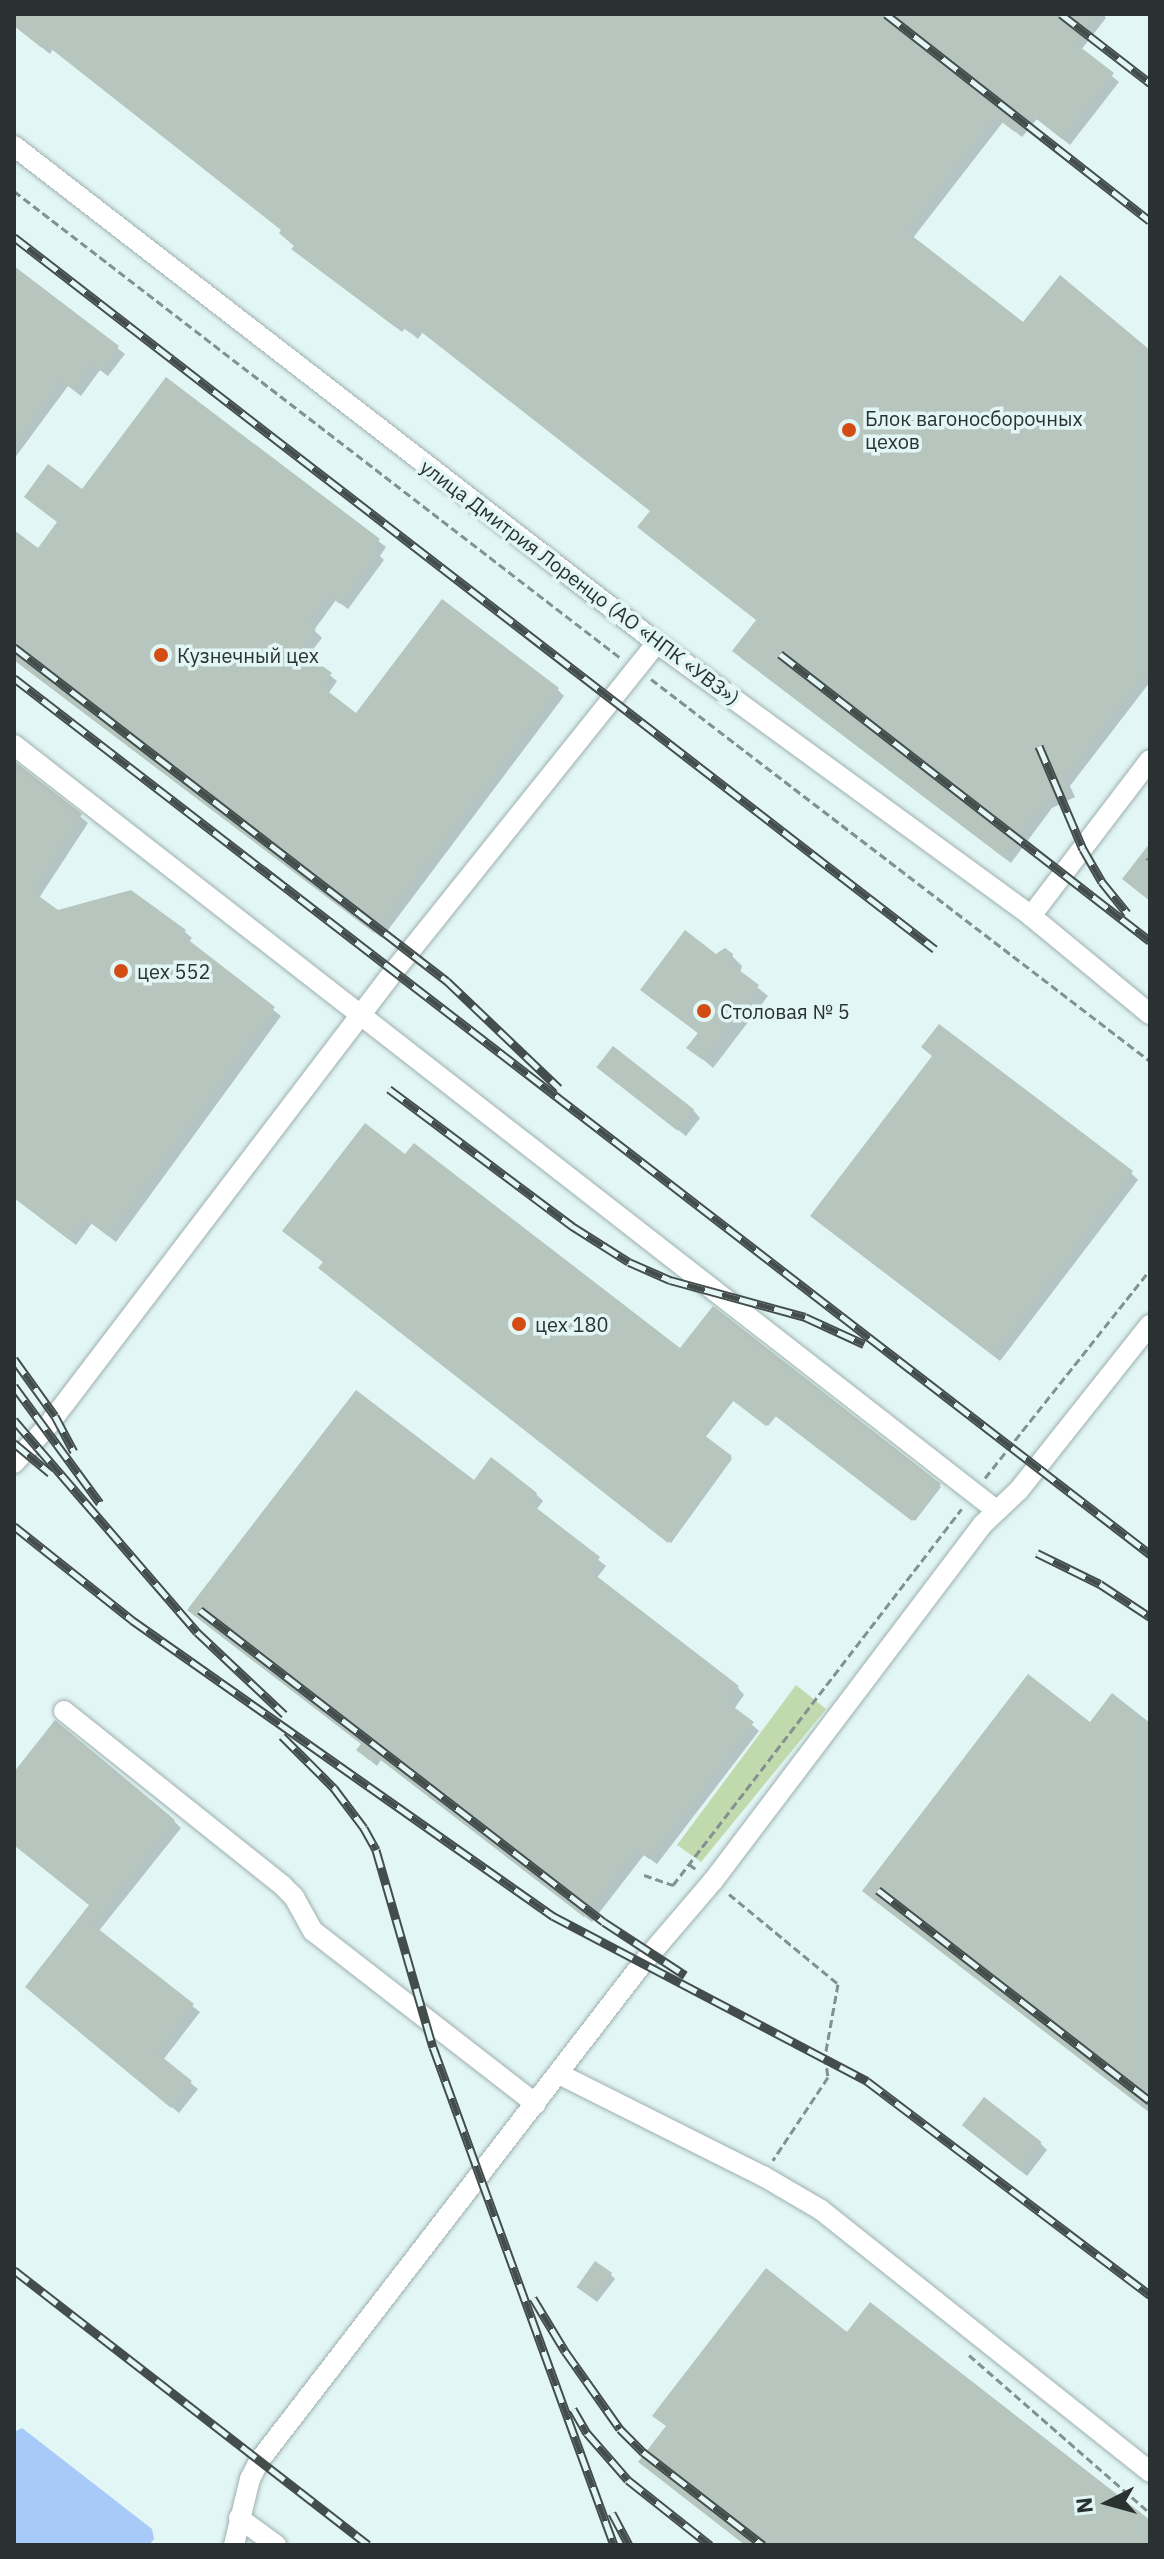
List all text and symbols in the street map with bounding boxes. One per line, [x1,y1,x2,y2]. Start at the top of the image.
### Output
place label: Блок вагоносборочных цехов [865,406,1083,453]
marker: Блок вагоносборочных цехов [840,421,858,439]
street label: улица Дмитрия Лоренцо (АО «НПК «УВЗ») [416,454,744,710]
place label: Кузнечный цех [177,643,319,667]
marker: Кузнечный цех [152,646,170,664]
place label: цех 552 [137,959,211,983]
marker: цех 552 [112,962,130,980]
place label: Столовая № 5 [720,999,850,1023]
marker: Столовая № 5 [695,1002,713,1020]
place label: цех 180 [535,1312,609,1336]
marker: цех 180 [510,1315,528,1333]
north arrow [1068,2463,1148,2543]
text: N [1068,2496,1099,2515]

